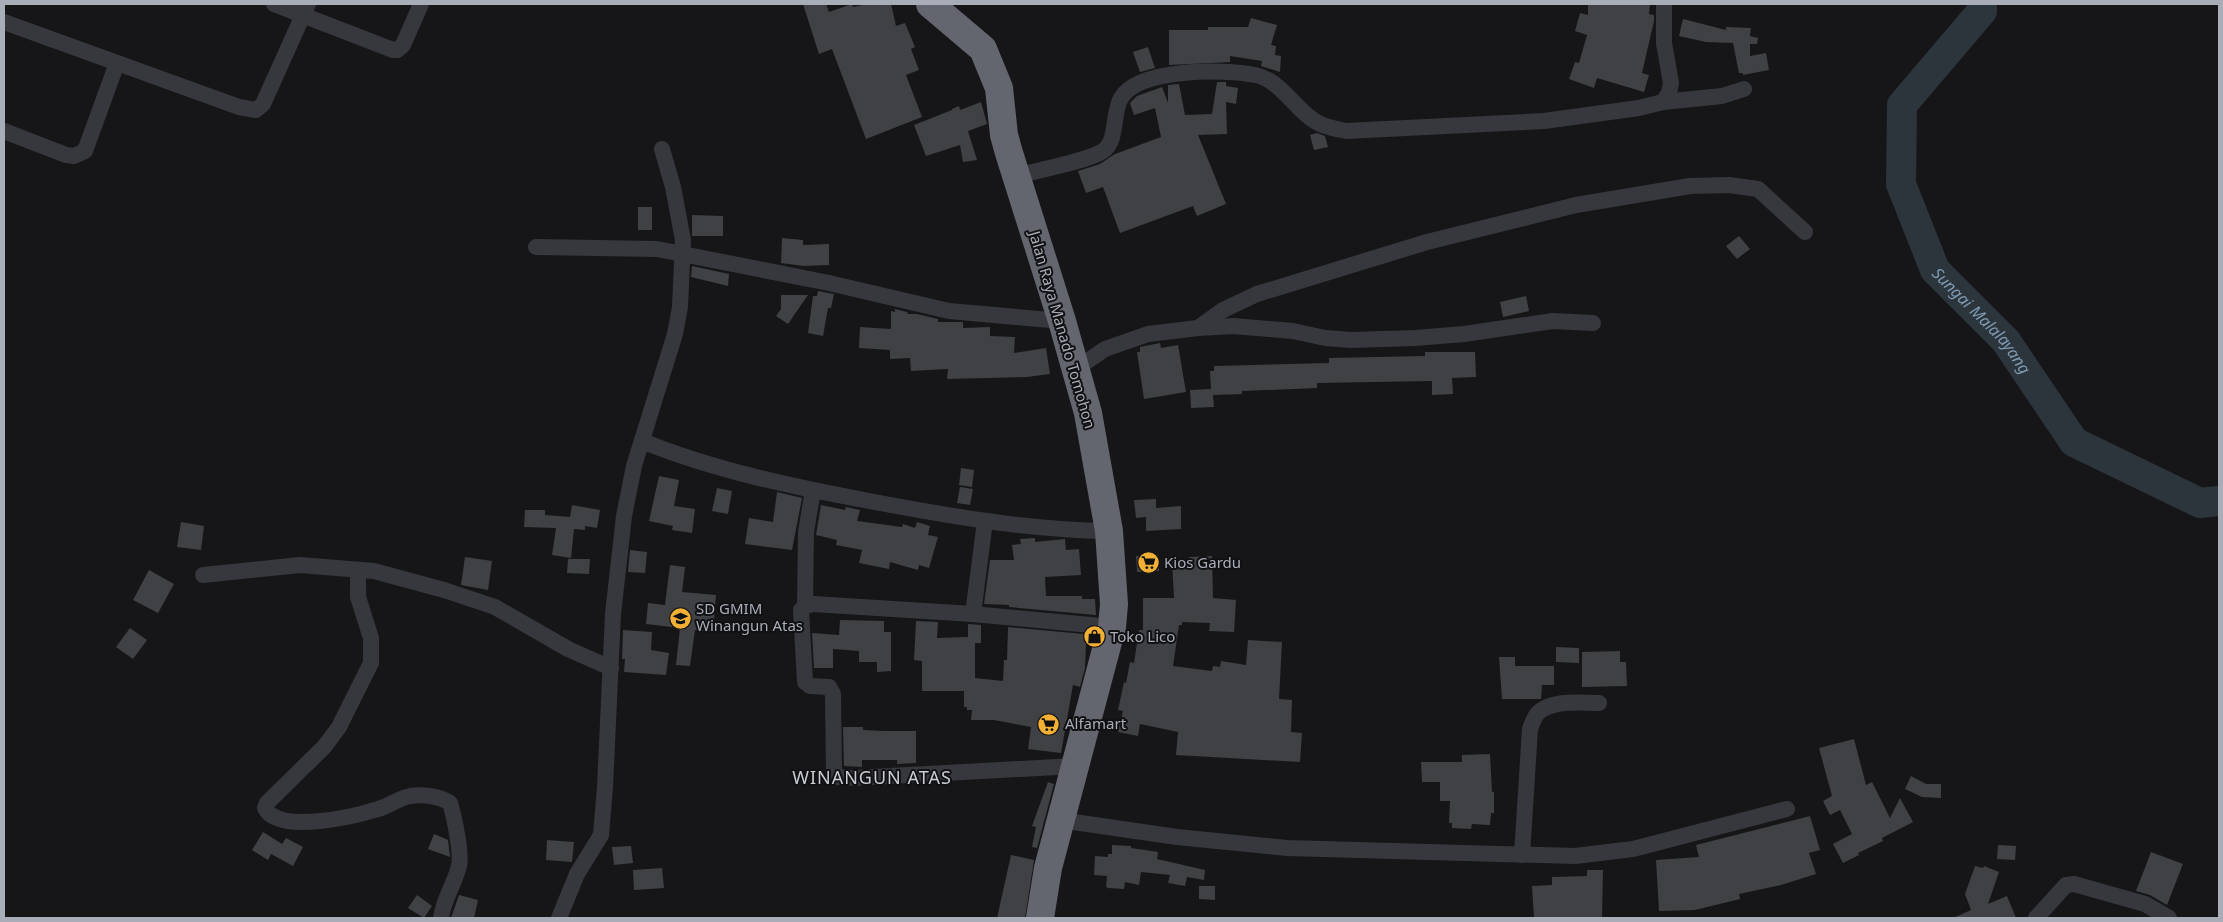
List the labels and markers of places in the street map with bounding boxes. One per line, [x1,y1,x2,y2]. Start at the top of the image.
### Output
supermarket icon: Kios Gardu [1136,551,1160,575]
place label: Kios Gardu [1164,552,1241,572]
place label: SD GMIM Winangun Atas [696,598,803,635]
school or university icon: SD GMIM Winangun Atas [668,606,692,630]
shop icon: Toko Lico [1082,625,1106,649]
place label: Toko Lico [1110,626,1175,646]
supermarket icon: Alfamart [1037,712,1061,736]
place label: Alfamart [1065,713,1127,733]

